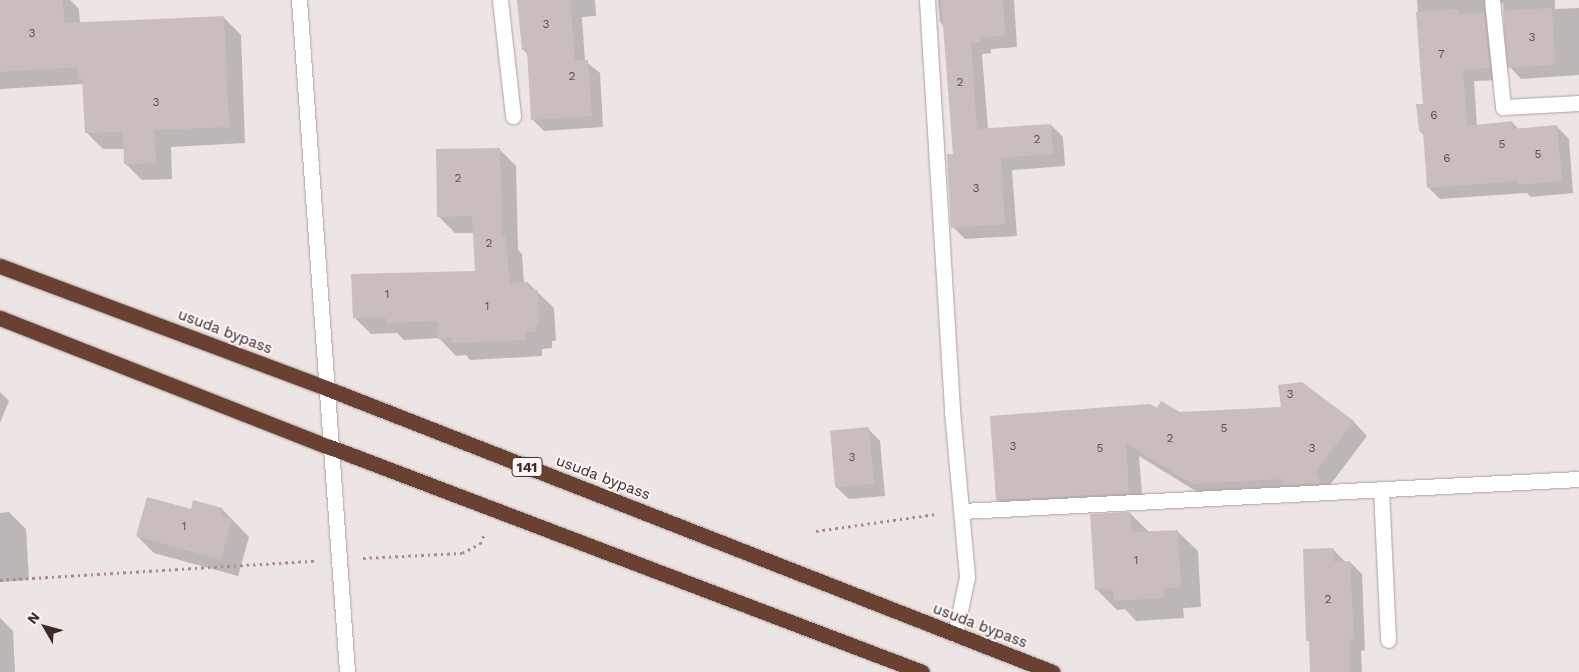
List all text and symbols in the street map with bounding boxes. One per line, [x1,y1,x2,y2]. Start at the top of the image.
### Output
house number: 3 [543,18,549,32]
house number: 3 [29,27,35,41]
house number: 3 [1529,31,1535,45]
house number: 7 [1438,48,1444,62]
house number: 2 [569,70,575,84]
house number: 2 [957,76,963,90]
house number: 3 [153,96,159,110]
house number: 6 [1430,109,1438,123]
house number: 2 [1034,133,1040,147]
house number: 5 [1499,138,1505,152]
house number: 5 [1535,148,1541,162]
house number: 6 [1443,152,1451,166]
house number: 2 [455,172,461,186]
house number: 3 [973,182,979,196]
house number: 2 [486,237,492,251]
house number: 1 [385,288,389,302]
house number: 1 [485,300,489,314]
street label: usuda bypass [175,306,275,358]
house number: 3 [1287,388,1293,402]
house number: 5 [1221,422,1227,436]
house number: 2 [1167,432,1173,446]
house number: 3 [1010,440,1016,454]
house number: 5 [1097,442,1103,456]
house number: 3 [1309,442,1315,456]
house number: 3 [849,451,855,465]
street label: usuda bypass [553,452,653,504]
road number: 141 [511,456,543,478]
house number: 1 [182,520,186,534]
house number: 1 [1134,554,1138,568]
house number: 2 [1325,593,1331,607]
street label: usuda bypass [930,600,1030,652]
north arrow [20,602,70,652]
text: N [24,609,43,627]

